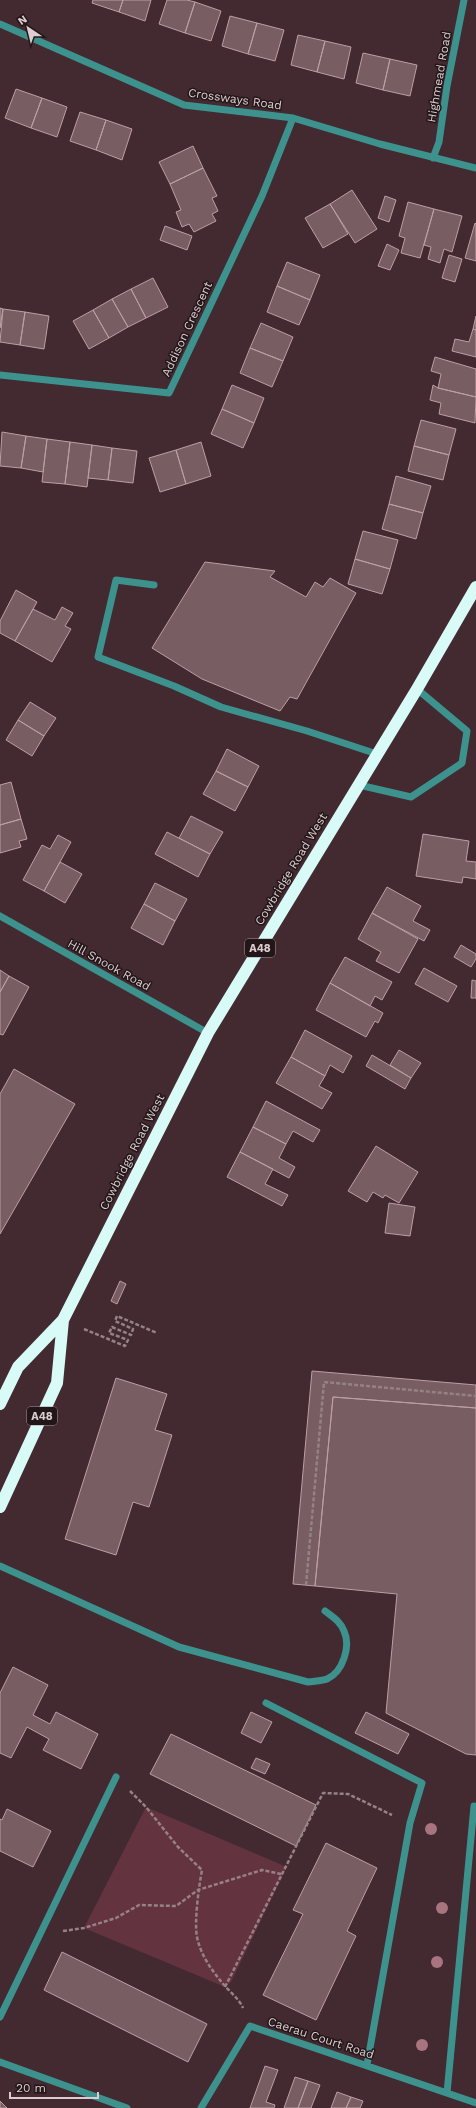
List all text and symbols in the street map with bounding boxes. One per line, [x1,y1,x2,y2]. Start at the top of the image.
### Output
north arrow [8,8,48,48]
text: N [15,13,30,28]
street label: Highmead Road [424,31,454,123]
street label: Crossways Road [187,85,283,113]
street label: Addison Crescent [159,279,215,379]
street label: Cowbridge Road West [252,810,330,928]
street label: Hill Snook Road [65,936,153,994]
road number: A48 [245,939,275,957]
street label: Cowbridge Road West [97,1092,167,1212]
road number: A48 [27,1407,57,1425]
street label: Caerau Court Road [266,2014,376,2062]
scale bar [10,2074,98,2100]
text: 20 m [16,2081,46,2095]

